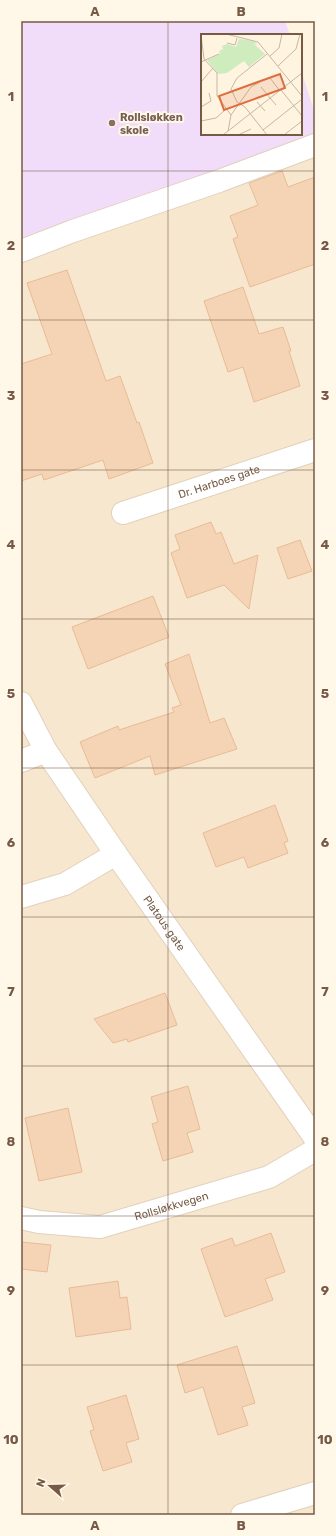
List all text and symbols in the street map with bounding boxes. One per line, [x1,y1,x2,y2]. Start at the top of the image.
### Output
text: A [90,4,100,19]
text: B [236,4,246,19]
inset map [201,34,302,135]
text: 1 [8,89,14,104]
text: 1 [322,89,328,104]
place label: Rollsløkken skole [120,111,183,137]
marker: Rollsløkken skole [107,118,117,128]
text: 2 [7,238,15,253]
text: 2 [321,238,329,253]
text: 3 [7,388,16,403]
text: 3 [321,388,330,403]
street label: Dr. Harboes gate [177,463,262,501]
text: 4 [7,537,16,552]
text: 4 [321,537,330,552]
text: 5 [7,686,15,701]
text: 5 [321,686,329,701]
text: 6 [7,835,16,850]
text: 6 [321,835,330,850]
street label: Platous gate [140,893,188,953]
text: 7 [7,984,15,999]
text: 7 [321,984,329,999]
text: 8 [7,1134,16,1149]
text: 8 [321,1134,330,1149]
street label: Rollsløkkvegen [133,1189,210,1223]
text: 9 [7,1283,15,1298]
text: 9 [321,1283,329,1298]
text: 10 [3,1432,19,1447]
text: 10 [317,1432,333,1447]
north arrow [30,1466,70,1506]
text: N [34,1477,49,1489]
text: A [90,1518,100,1533]
text: B [236,1518,246,1533]

